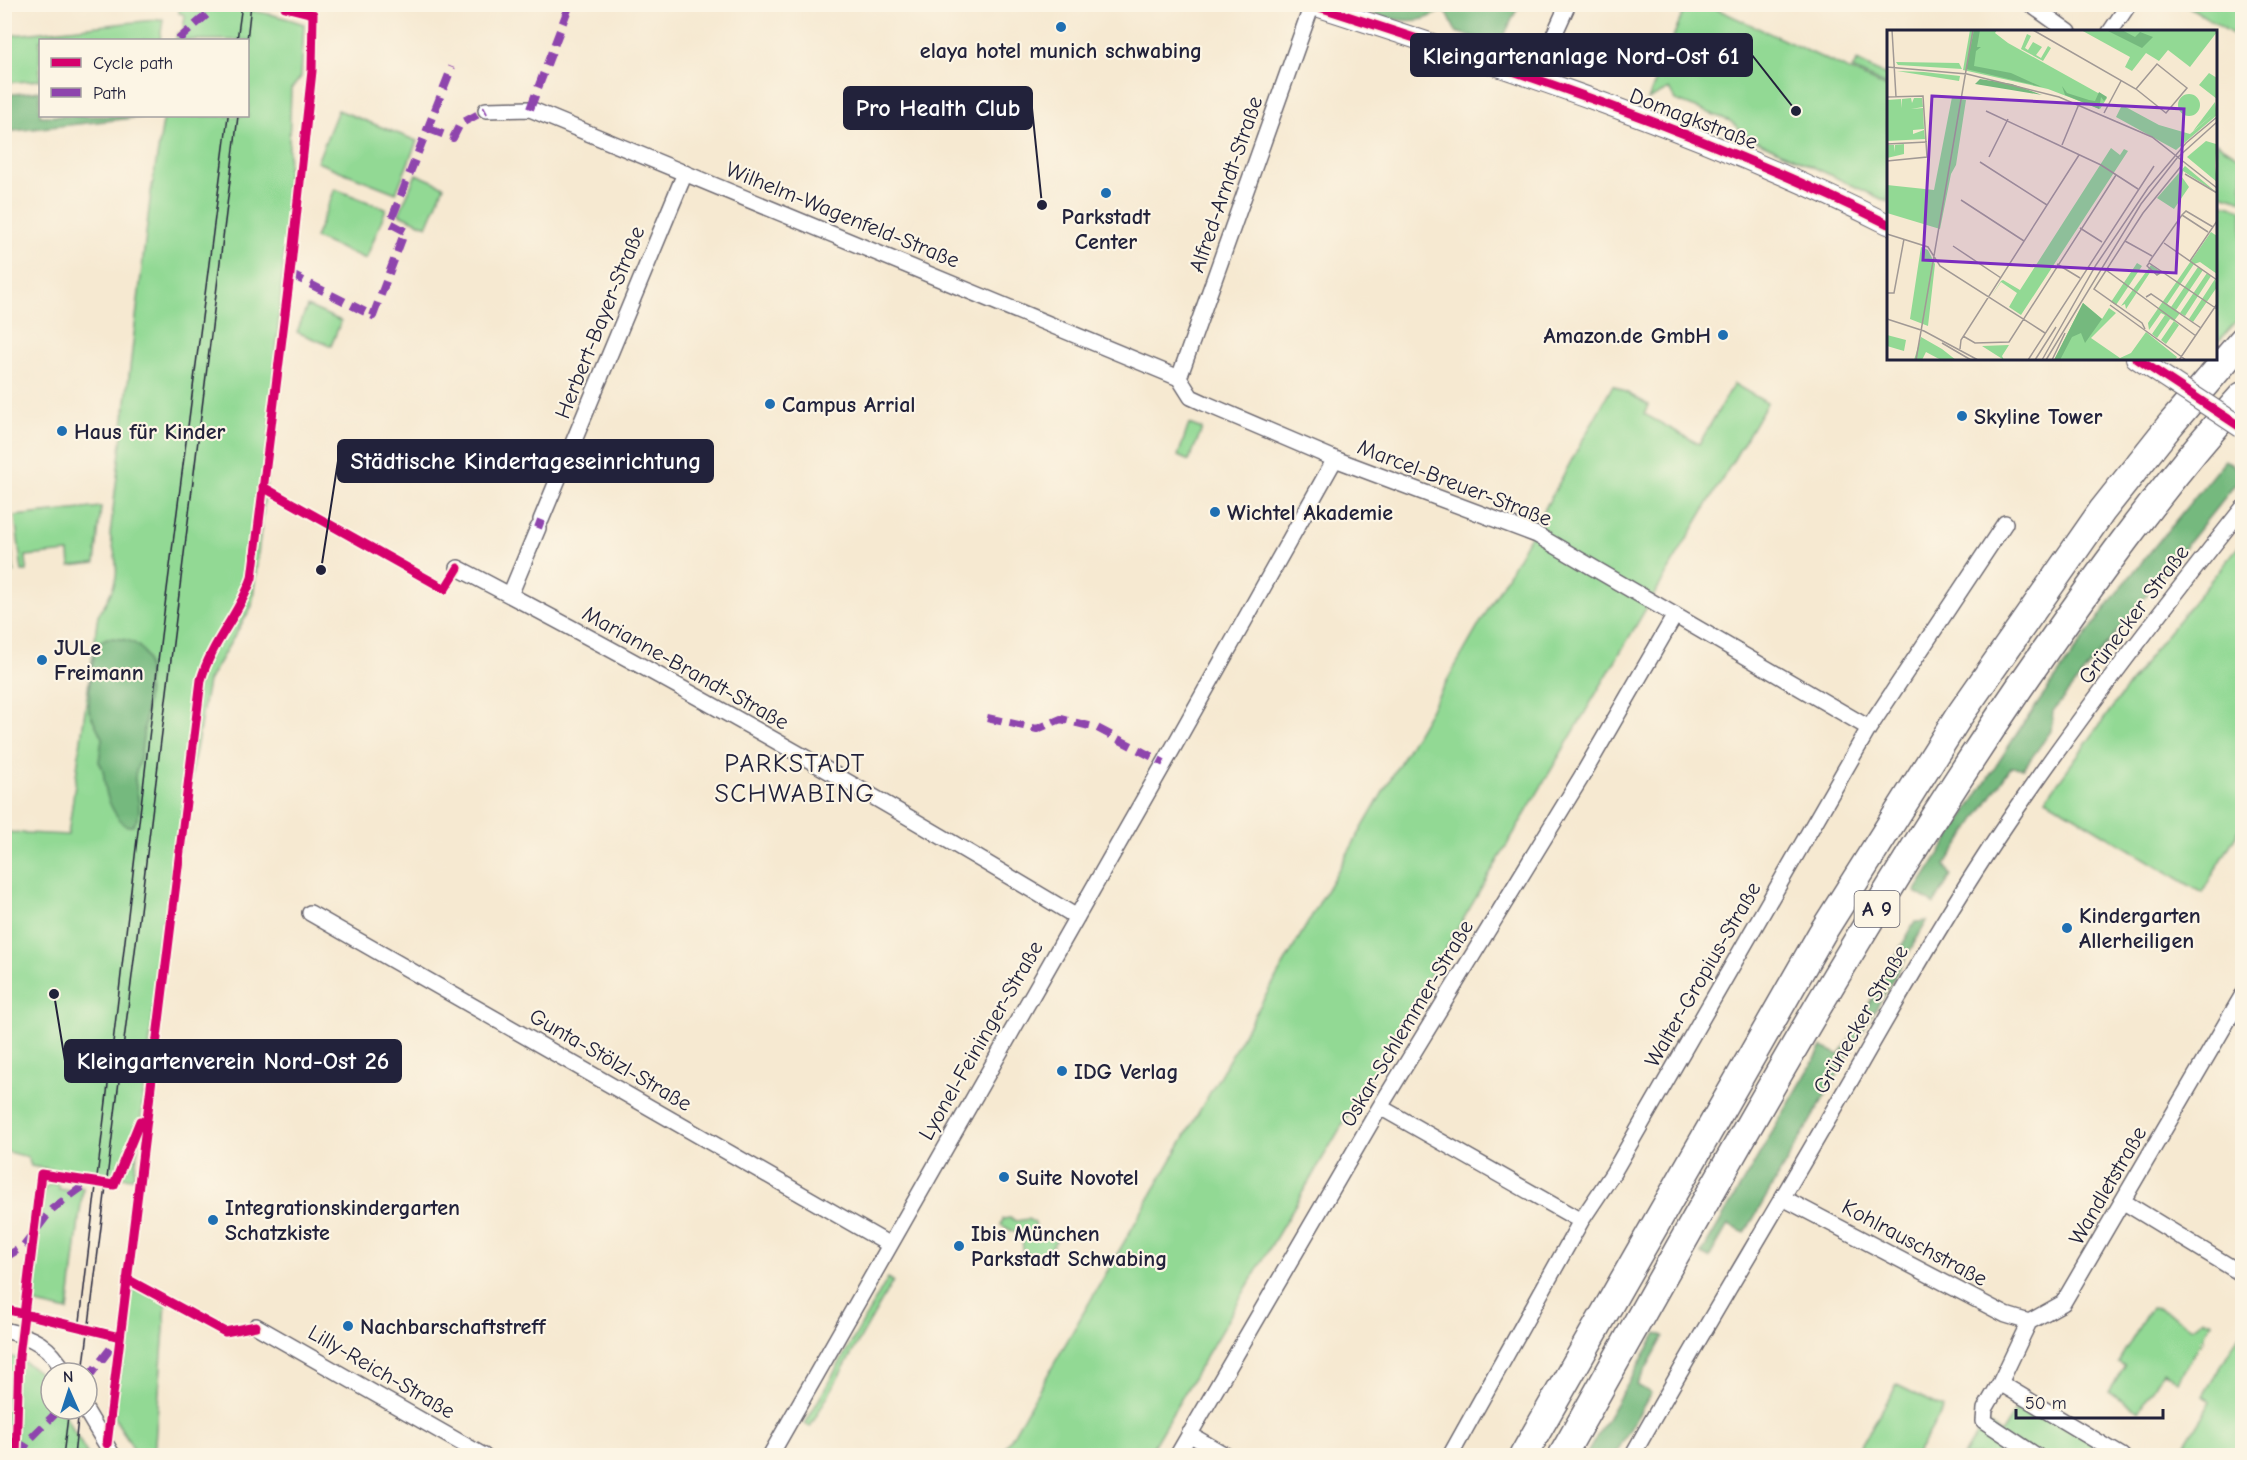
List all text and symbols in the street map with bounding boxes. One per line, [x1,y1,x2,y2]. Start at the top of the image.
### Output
marker: elaya hotel munich schwabing [1054,20,1068,34]
inset map [1887,30,2217,360]
callout: Kleingartenanlage Nord-Ost 61 [1411,34,1752,76]
place label: elaya hotel munich schwabing [920,38,1202,64]
legend [39,39,249,117]
text: Kleingartenanlage Nord-Ost 61 [1423,42,1739,70]
text: Cycle path [93,53,173,74]
text: Path [93,83,126,104]
street label: Domagkstraße [1626,83,1761,155]
callout: Pro Health Club [844,87,1032,129]
street label: Alfred-Arndt-Straße [1184,93,1268,276]
text: Pro Health Club [856,94,1020,122]
street label: Wilhelm-Wagenfeld-Straße [722,156,963,274]
marker: Parkstadt Center [1099,186,1113,200]
place label: Parkstadt Center [1062,204,1151,255]
street label: Herbert-Bayer-Straße [549,222,650,422]
place label: Amazon.de GmbH [1543,323,1711,349]
marker: Amazon.de GmbH [1716,328,1730,342]
place label: Campus Arrial [782,392,916,418]
marker: Campus Arrial [763,397,777,411]
place label: Skyline Tower [1974,404,2103,430]
marker: Skyline Tower [1955,409,1969,423]
place label: Haus für Kinder [74,419,226,445]
marker: Haus für Kinder [55,424,69,438]
street label: Marcel-Breuer-Straße [1354,434,1555,532]
callout: Städtische Kindertageseinrichtung [338,440,713,482]
text: Städtische Kindertageseinrichtung [351,447,701,475]
place label: Wichtel Akademie [1227,500,1393,526]
marker: Wichtel Akademie [1208,505,1222,519]
street label: Grünecker Straße [2073,540,2195,689]
street label: Marianne-Brandt-Straße [578,600,793,735]
place label: JULe Freimann [54,635,144,686]
marker: JULe Freimann [35,653,49,667]
district label: PARKSTADT SCHWABING [715,749,875,809]
street label: Walter-Gropius-Straße [1639,877,1766,1072]
road number: A 9 [1854,891,1900,927]
place label: Kindergarten Allerheiligen [2079,903,2201,954]
street label: Oskar-Schlemmer-Straße [1335,915,1479,1132]
marker: Kindergarten Allerheiligen [2060,921,2074,935]
street label: Lyonel-Feininger-Straße [913,936,1049,1145]
street label: Grünecker Straße [1808,940,1914,1099]
street label: Gunta-Stölzl-Straße [525,1003,696,1117]
callout: Kleingartenverein Nord-Ost 26 [65,1040,401,1082]
text: Kleingartenverein Nord-Ost 26 [77,1047,389,1075]
place label: IDG Verlag [1074,1059,1179,1085]
marker: IDG Verlag [1055,1064,1069,1078]
street label: Wandletstraße [2063,1122,2152,1249]
place label: Suite Novotel [1016,1165,1139,1191]
marker: Suite Novotel [997,1170,1011,1184]
street label: Kohlrauschstraße [1837,1194,1992,1292]
place label: Integrationskindergarten Schatzkiste [225,1195,460,1246]
marker: Integrationskindergarten Schatzkiste [206,1213,220,1227]
place label: Ibis München Parkstadt Schwabing [971,1221,1167,1272]
marker: Ibis München Parkstadt Schwabing [952,1239,966,1253]
place label: Nachbarschaftstreff [360,1314,546,1340]
street label: Lilly-Reich-Straße [303,1319,460,1424]
marker: Nachbarschaftstreff [341,1319,355,1333]
north arrow [39,1361,99,1421]
text: N [63,1368,74,1386]
scale bar [2016,1382,2163,1420]
text: 50 m [2025,1393,2067,1414]

